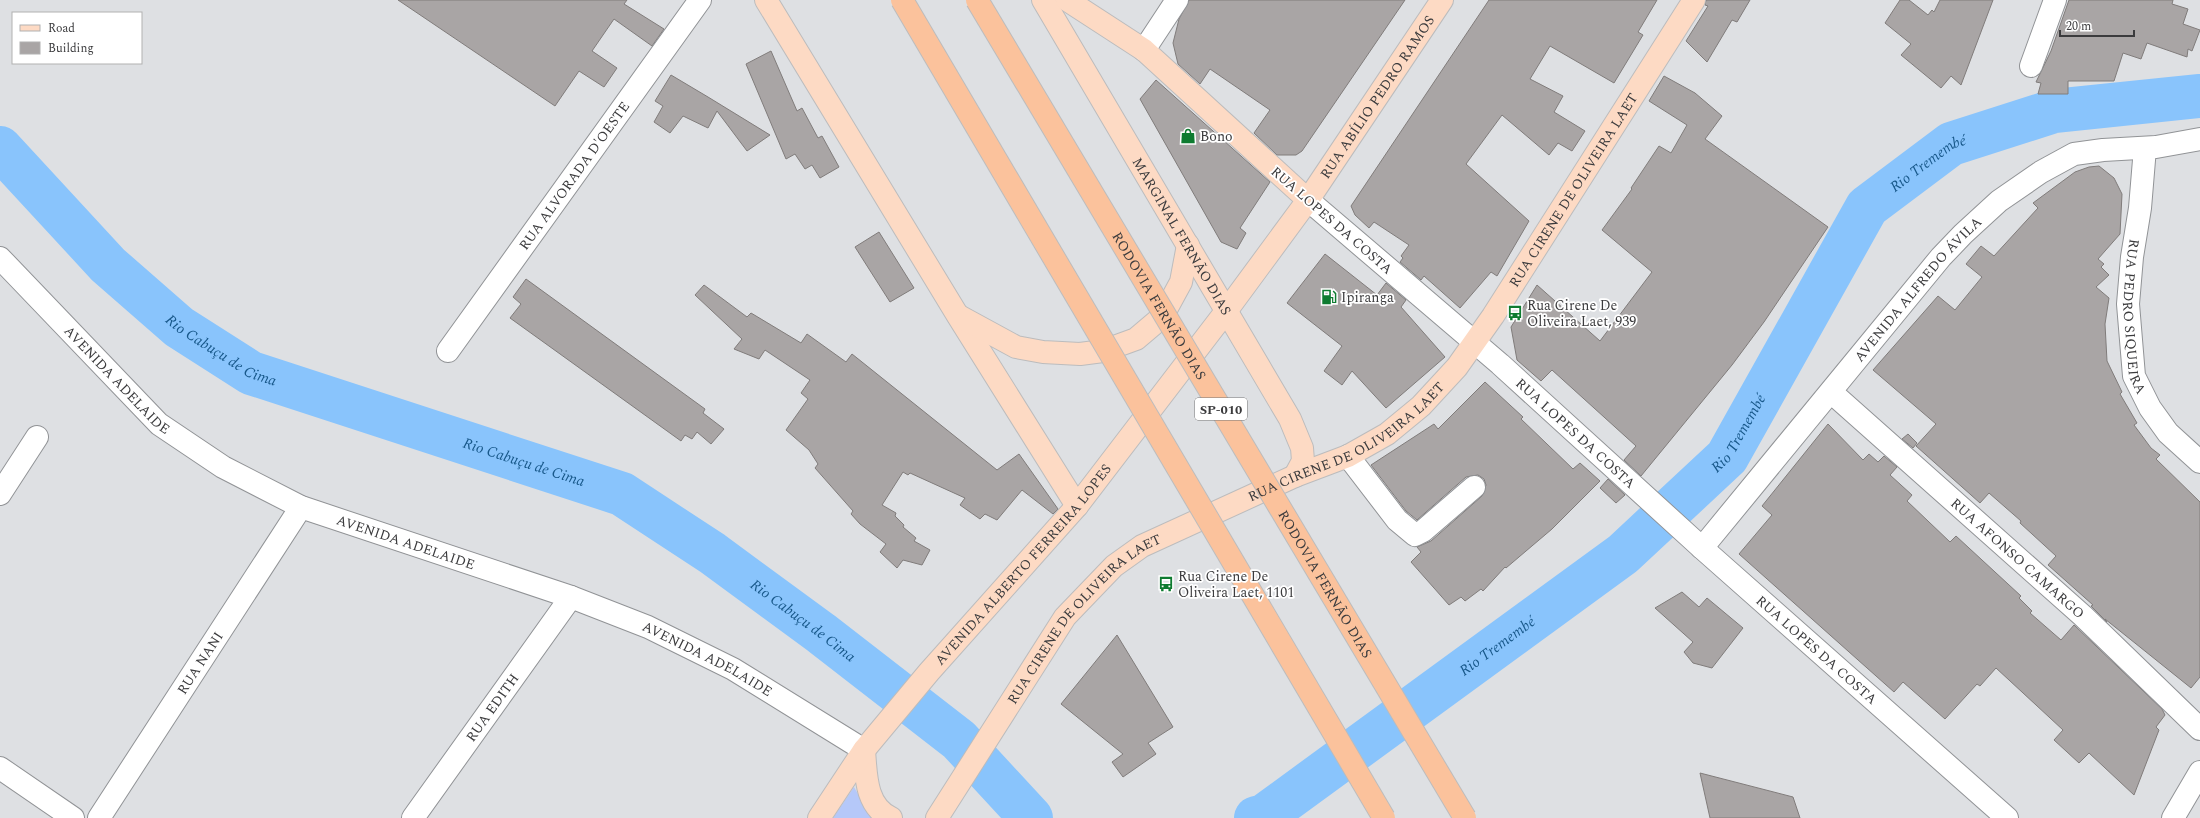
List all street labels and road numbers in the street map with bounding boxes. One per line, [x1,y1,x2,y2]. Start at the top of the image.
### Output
street label: RUA ABÍLIO PEDRO RAMOS [1315,11,1440,183]
street label: RUA CIRENE DE OLIVEIRA LAET [1504,89,1643,291]
street label: RUA ALVORADA D'OESTE [514,97,635,254]
street label: MARGINAL FERNÃO DIAS [1127,153,1236,319]
street label: RUA LOPES DA COSTA [1266,161,1398,280]
street label: AVENIDA ALFREDO ÁVILA [1849,212,1987,367]
street label: RODOVIA FERNÃO DIAS [1107,228,1211,384]
street label: RUA PEDRO SIQUEIRA [2117,237,2152,398]
street label: AVENIDA ADELAIDE [59,321,174,440]
street label: RUA LOPES DA COSTA [1511,373,1640,494]
street label: RUA CIRENE DE OLIVEIRA LAET [1245,377,1449,507]
road number: SP-010 [1195,398,1247,420]
street label: AVENIDA ALBERTO FERREIRA LOPES [930,460,1117,670]
street label: RUA AFONSO CAMARGO [1946,493,2089,624]
street label: RODOVIA FERNÃO DIAS [1273,506,1377,662]
street label: AVENIDA ADELAIDE [333,510,478,575]
street label: RUA CIRENE DE OLIVEIRA LAET [1002,529,1165,709]
street label: RUA LOPES DA COSTA [1751,590,1882,710]
street label: AVENIDA ADELAIDE [639,616,776,702]
street label: RUA NANI [172,627,228,699]
street label: RUA EDITH [461,669,524,746]

